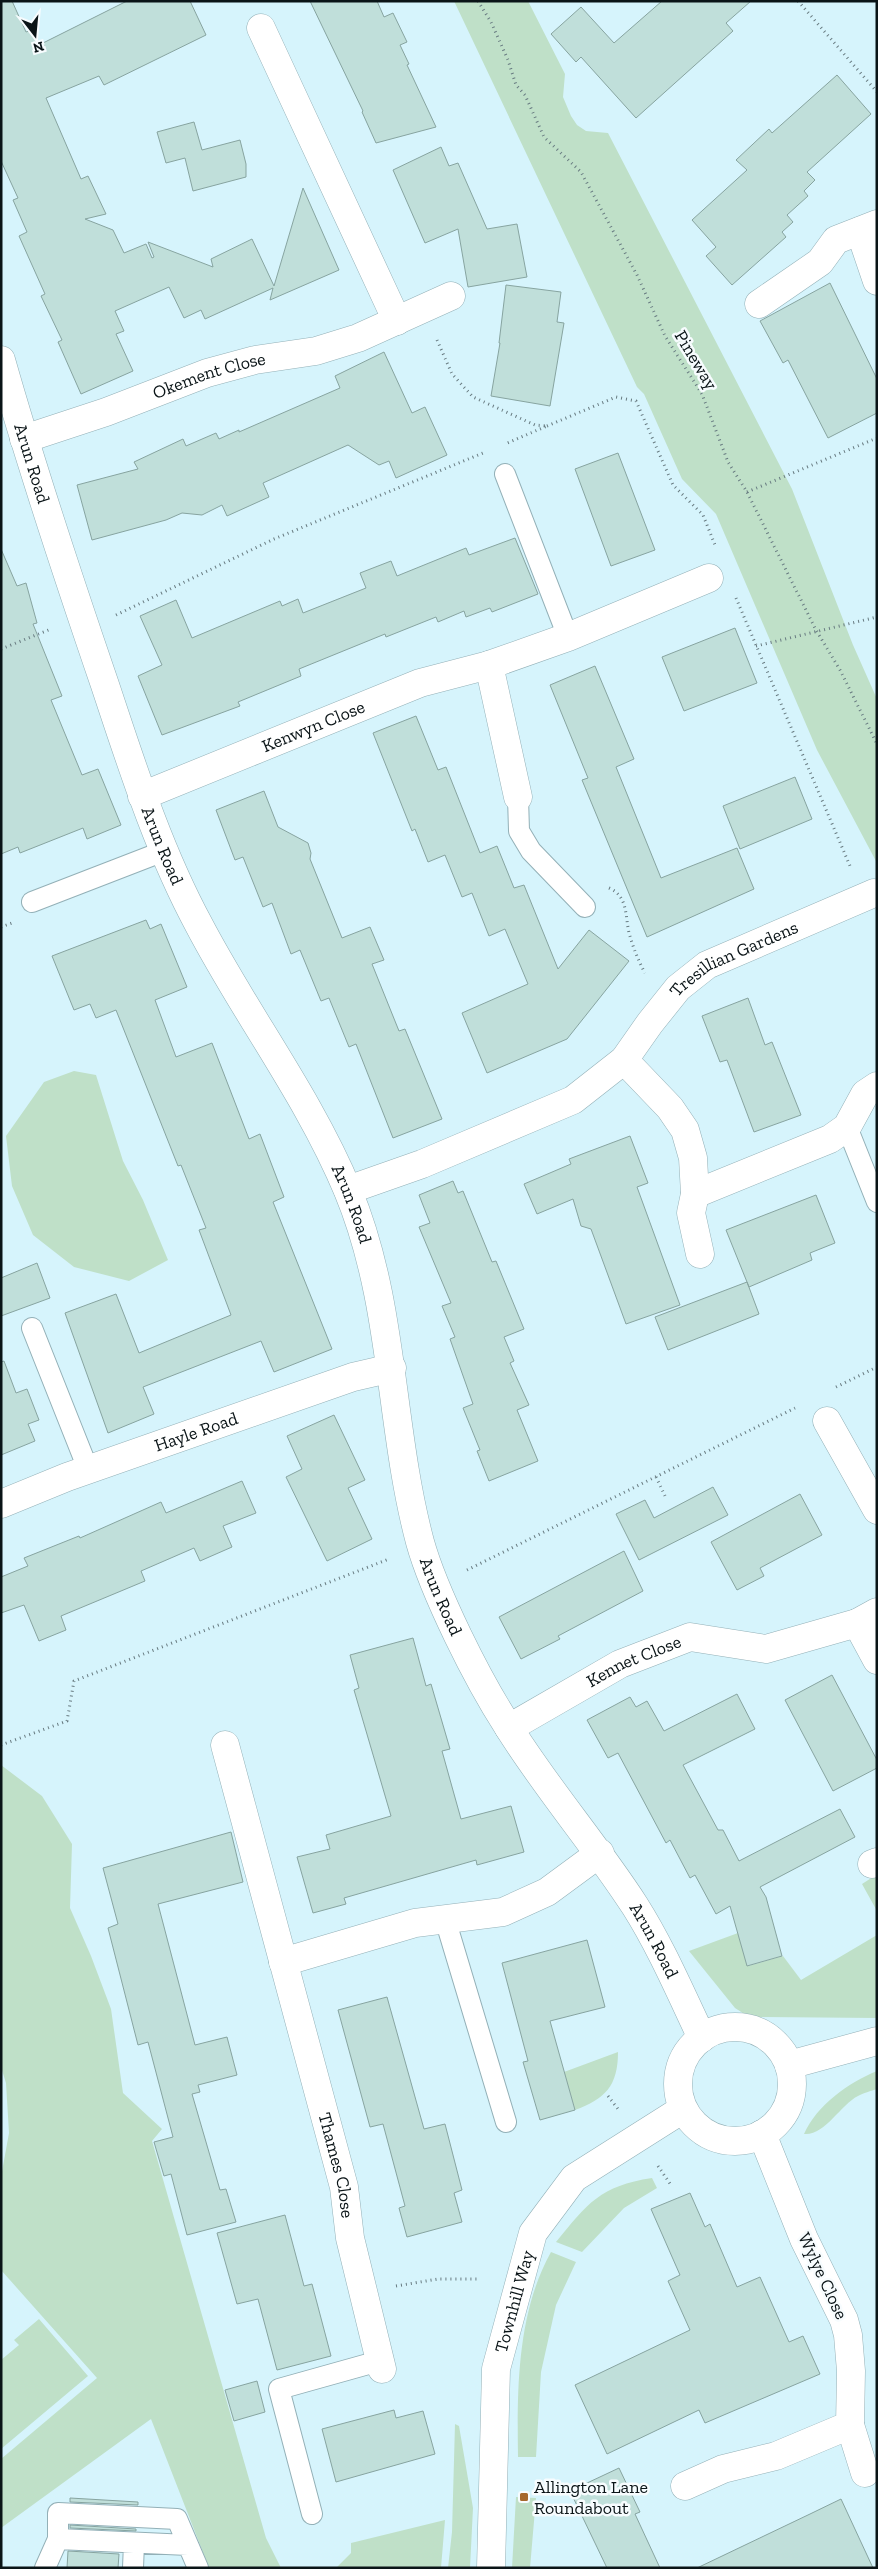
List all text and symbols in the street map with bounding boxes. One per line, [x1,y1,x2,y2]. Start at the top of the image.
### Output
north arrow [10,10,60,60]
text: N [31,37,46,57]
street label: Pineway [670,326,723,394]
street label: Okement Close [149,348,267,404]
street label: Arun Road [9,421,55,506]
street label: Kenwyn Close [259,696,368,757]
street label: Arun Road [137,804,188,888]
street label: Tresillian Gardens [665,916,802,1001]
street label: Arun Road [327,1161,377,1246]
street label: Hayle Road [151,1407,241,1457]
street label: Arun Road [415,1555,467,1639]
street label: Kennet Close [583,1630,684,1692]
street label: Arun Road [625,1899,683,1982]
street label: Thames Close [313,2110,359,2219]
street label: Wylye Close [793,2229,853,2323]
street label: Townhill Way [490,2247,539,2355]
place label: Allington Lane Roundabout [534,2476,648,2519]
marker: Allington Lane Roundabout [518,2491,530,2503]

